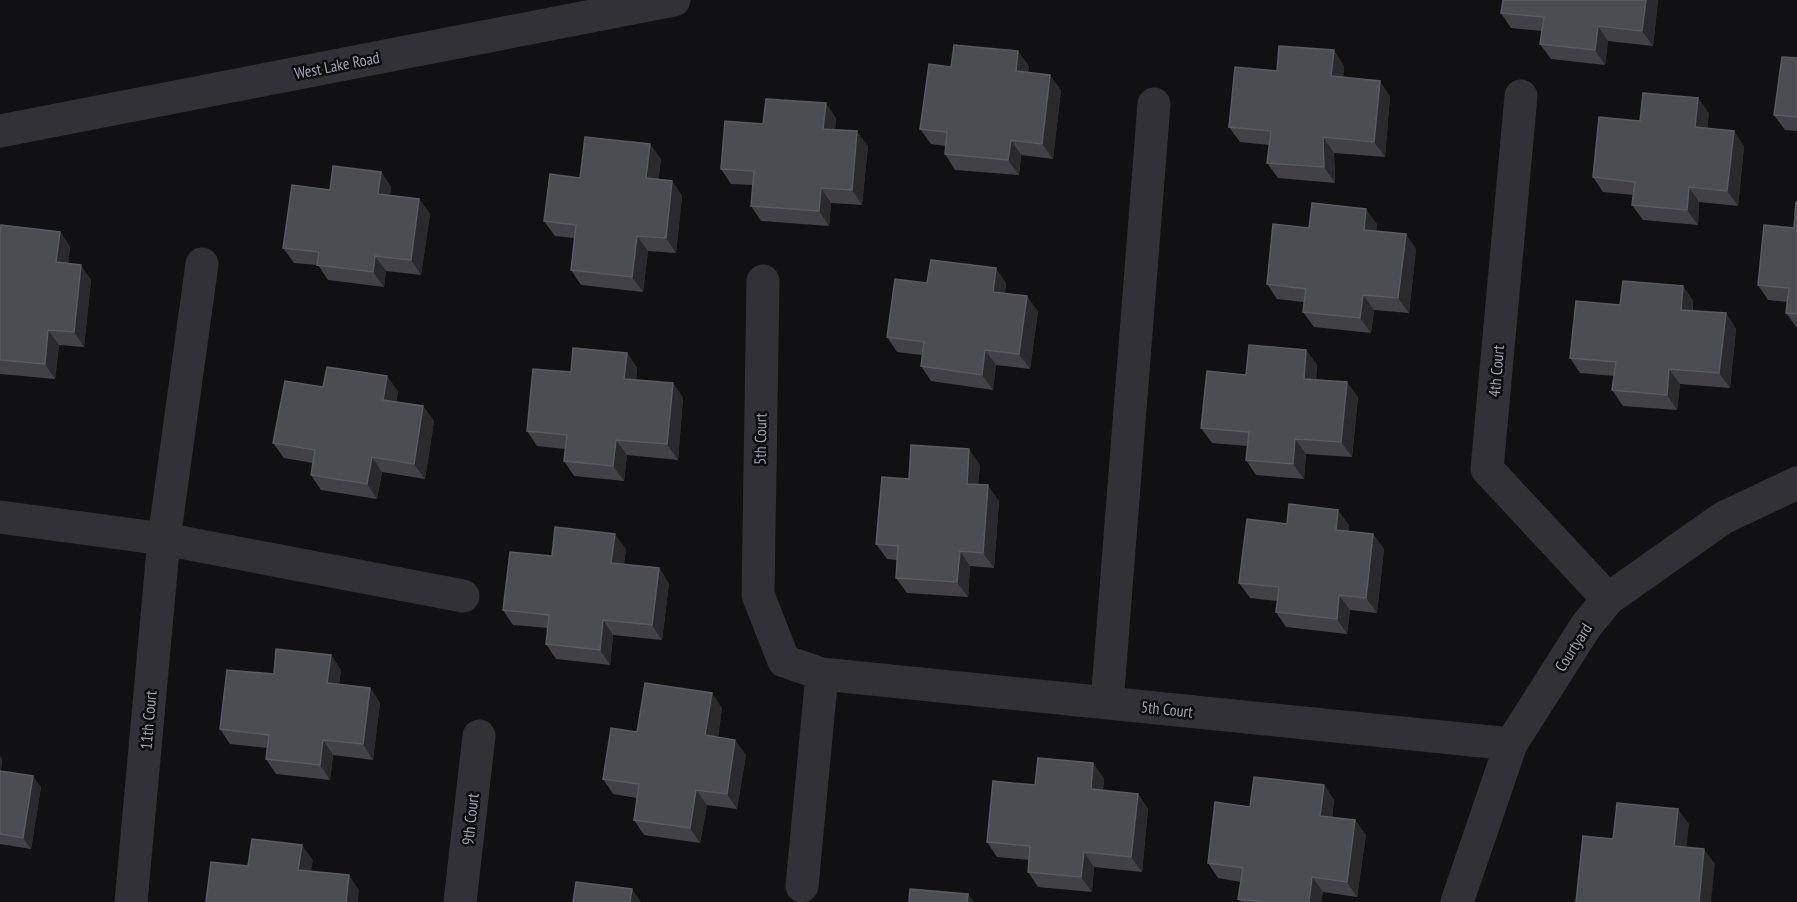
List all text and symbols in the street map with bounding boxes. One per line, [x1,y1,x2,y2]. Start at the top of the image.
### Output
street label: West Lake Road [293,47,381,83]
street label: 4th Court [1484,344,1508,398]
street label: 5th Court [750,412,770,465]
street label: Courtyard [1550,619,1596,675]
street label: 11th Court [135,689,161,750]
street label: 5th Court [1140,696,1194,722]
street label: 9th Court [457,792,483,846]

